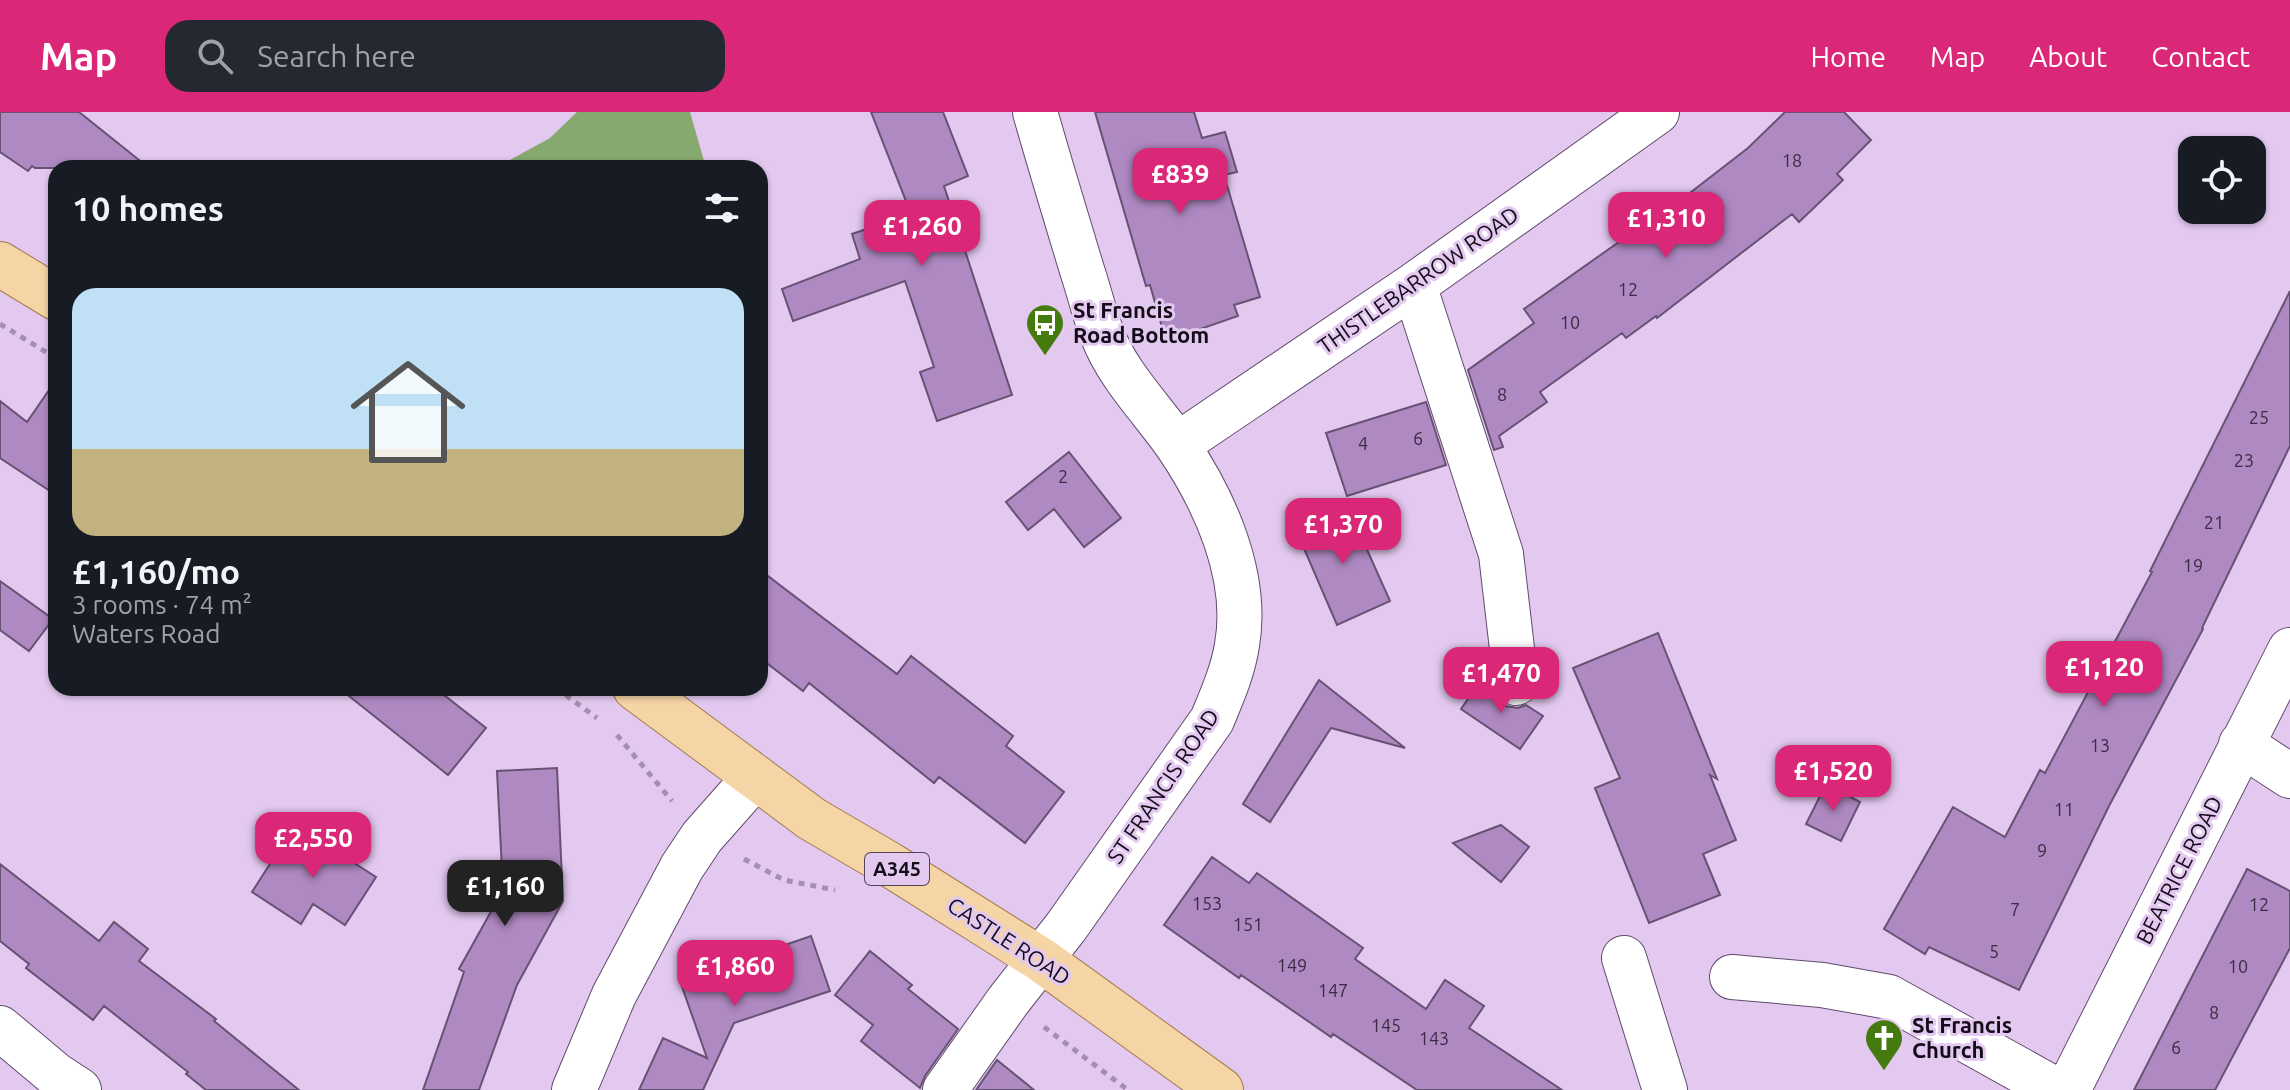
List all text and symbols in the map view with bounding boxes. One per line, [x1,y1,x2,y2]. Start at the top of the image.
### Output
search box [165,20,725,92]
icon: search [193,34,237,78]
text: Map [40,35,117,77]
text: Search here [257,39,416,73]
text: Home [1811,41,1886,72]
text: Map [1930,41,1985,72]
text: About [2029,41,2107,72]
text: Contact [2151,41,2250,72]
map controls [2178,136,2266,224]
button: locate [2178,136,2266,224]
pin: £839 [1133,148,1227,216]
house number: 18 [1782,150,1802,170]
text: £839 [1151,159,1209,188]
icon: filters [700,186,744,230]
text: 10 homes [72,189,224,227]
pin: £1,310 [1601,192,1731,260]
pin: £1,260 [857,200,987,268]
street label: THISTLEBARROW ROAD [1313,201,1523,358]
text: £1,310 [1626,203,1706,232]
text: £1,260 [882,211,962,240]
house number: 12 [1618,279,1638,299]
place label: St Francis Road Bottom [1073,297,1209,347]
bus stop icon: St Francis Road Bottom [1024,302,1066,357]
house number: 10 [1560,312,1580,332]
icon: home [336,340,480,484]
house number: 8 [1497,384,1507,404]
house number: 25 [2249,407,2269,427]
house number: 6 [1413,428,1423,448]
house number: 4 [1358,433,1368,453]
house number: 23 [2234,450,2254,470]
house number: 2 [1058,466,1068,486]
pin: £1,370 [1278,498,1408,566]
text: £1,370 [1303,509,1383,538]
house number: 21 [2204,512,2224,532]
text: £1,160/mo [72,552,240,590]
house number: 19 [2183,555,2203,575]
text: 3 rooms · 74 m² [72,590,252,619]
text: Waters Road [72,619,220,648]
pin: £1,120 [2039,641,2169,709]
pin: £1,470 [1436,647,1566,715]
text: £1,120 [2064,652,2144,681]
text: £1,470 [1461,658,1541,687]
street label: ST FRANCIS ROAD [1102,704,1223,868]
house number: 13 [2090,735,2110,755]
pin: £1,520 [1768,745,1898,813]
text: £1,520 [1793,756,1873,785]
street label: BEATRICE ROAD [2131,792,2227,948]
house number: 11 [2054,799,2074,819]
pin: £2,550 [248,812,378,880]
text: £2,550 [273,823,353,852]
house number: 9 [2037,840,2047,860]
road number: A345 [865,853,929,885]
pin: £1,160 [440,860,570,928]
text: £1,160 [465,871,545,900]
street label: CASTLE ROAD [943,892,1075,990]
house number: 153 [1192,893,1222,913]
house number: 12 [2249,894,2269,914]
house number: 7 [2010,899,2020,919]
house number: 151 [1233,914,1263,934]
pin: £1,860 [670,940,800,1008]
house number: 5 [1989,941,1999,961]
text: £1,860 [695,951,775,980]
house number: 149 [1277,955,1307,975]
house number: 10 [2228,956,2248,976]
house number: 147 [1318,980,1348,1000]
house number: 8 [2209,1002,2219,1022]
place label: St Francis Church [1912,1012,2012,1062]
house number: 145 [1371,1015,1401,1035]
church icon: St Francis Church [1863,1017,1905,1072]
house number: 143 [1419,1028,1449,1048]
house number: 6 [2171,1037,2181,1057]

